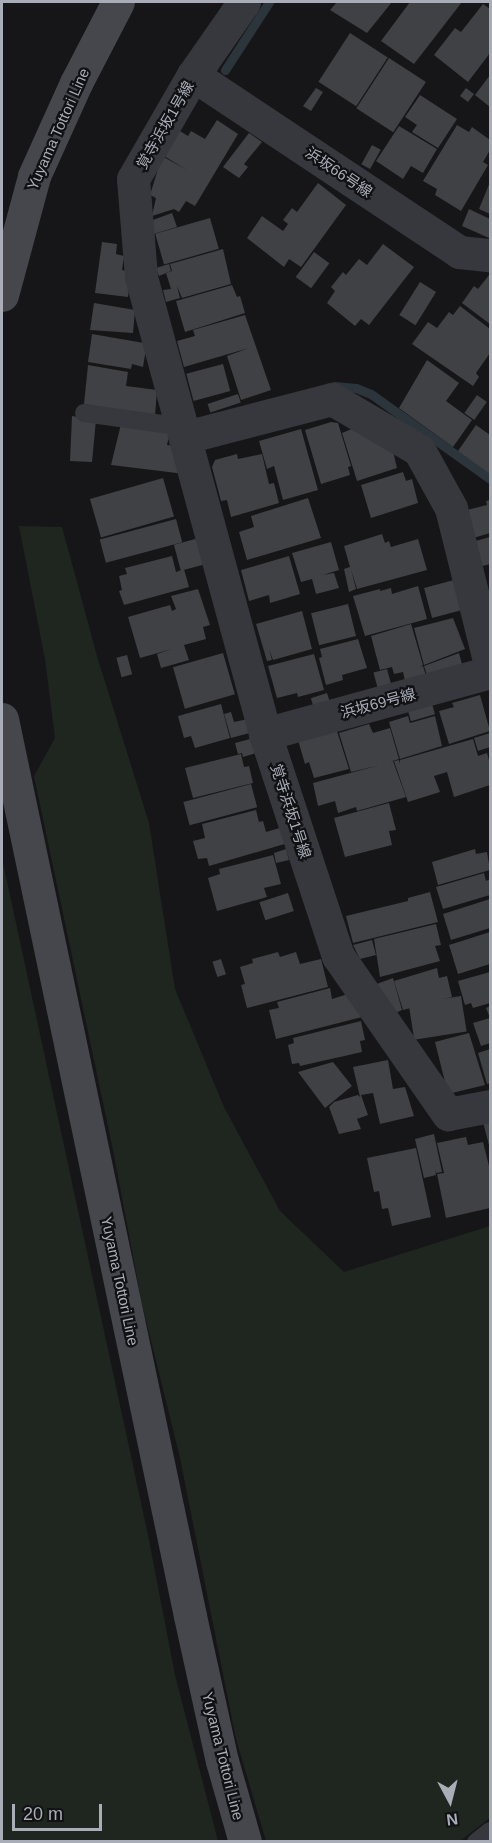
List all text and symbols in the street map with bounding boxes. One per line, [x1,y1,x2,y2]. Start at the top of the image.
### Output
street label: Yuyama Tottori Line [23,65,93,193]
street label: 覚寺浜坂1号線 [133,78,197,172]
street label: 浜坂66号線 [302,143,376,201]
street label: 浜坂69号線 [339,684,417,722]
street label: 覚寺浜坂1号線 [267,761,315,861]
street label: Yuyama Tottori Line [98,1215,142,1347]
street label: Yuyama Tottori Line [198,1690,248,1822]
north arrow [420,1771,480,1831]
scale bar [15,1792,105,1830]
text: 20 m [23,1804,63,1824]
text: N [445,1810,459,1829]

